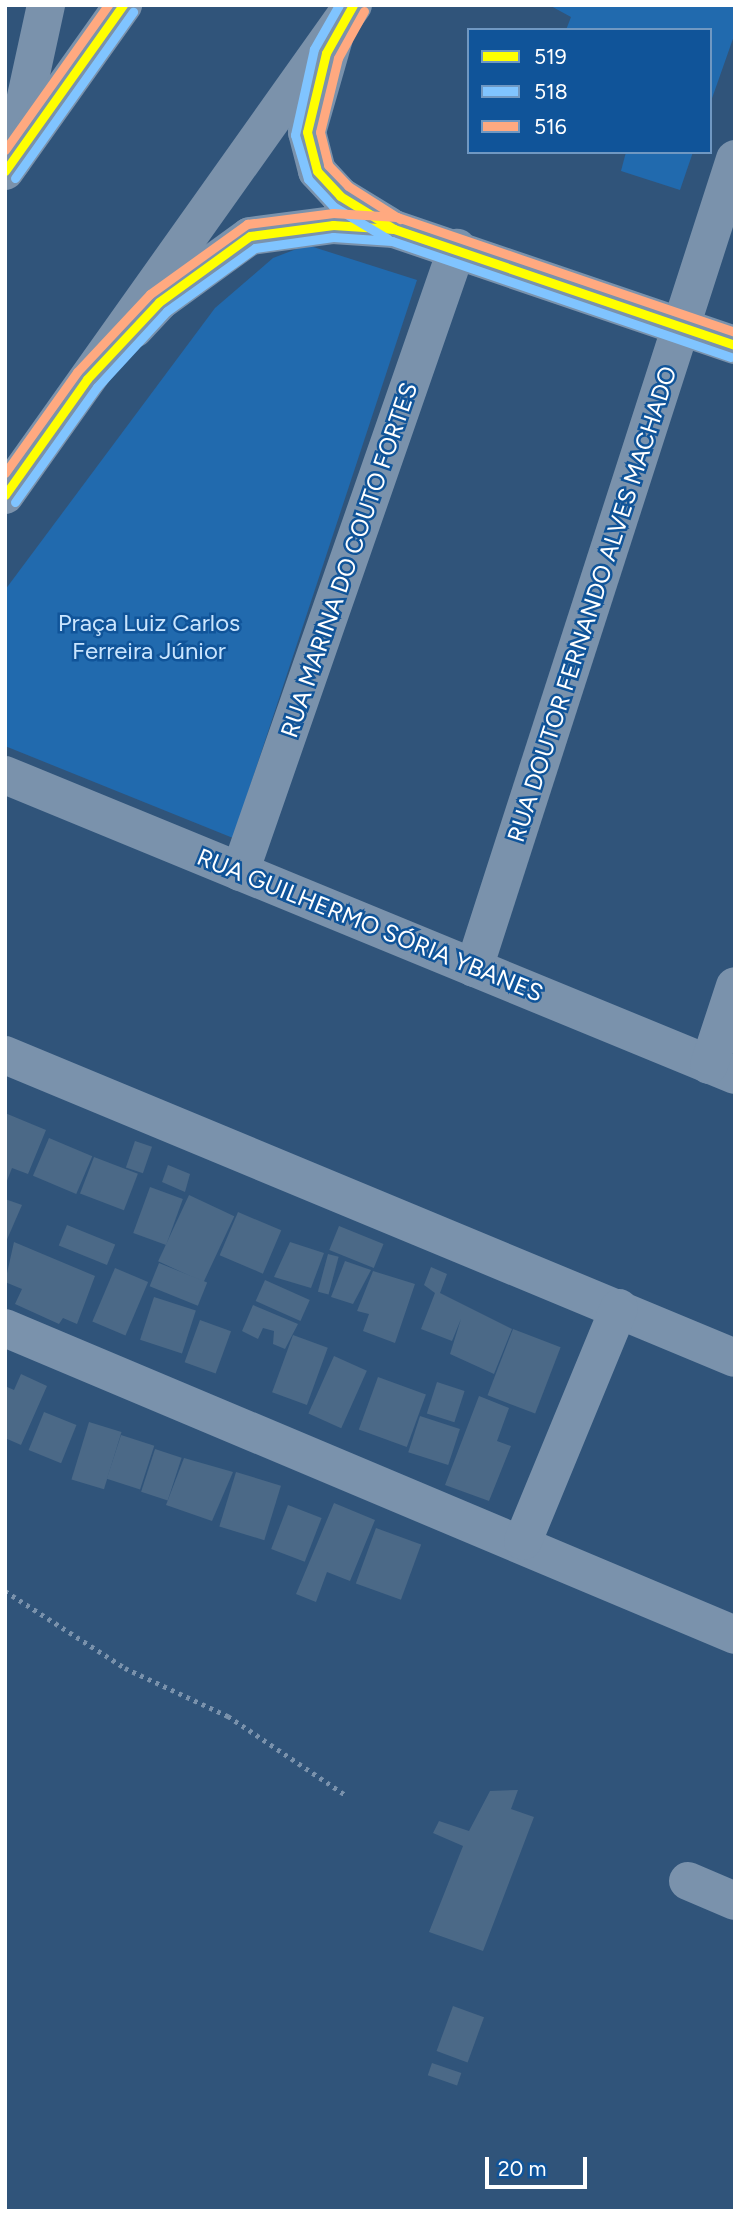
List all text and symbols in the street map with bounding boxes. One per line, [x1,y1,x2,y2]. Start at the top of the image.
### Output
legend [467,28,712,154]
text: 519 [534,44,567,69]
text: 518 [534,79,568,104]
text: 516 [534,114,567,139]
street label: RUA DOUTOR FERNANDO ALVES MACHADO [501,362,683,846]
street label: RUA MARINA DO COUTO FORTES [275,379,423,741]
park label: Praça Luiz Carlos Ferreira Júnior [58,609,240,665]
street label: RUA GUILHERMO SÓRIA YBANES [193,842,547,1008]
scale bar [488,2142,590,2186]
text: 20 m [498,2156,546,2181]

